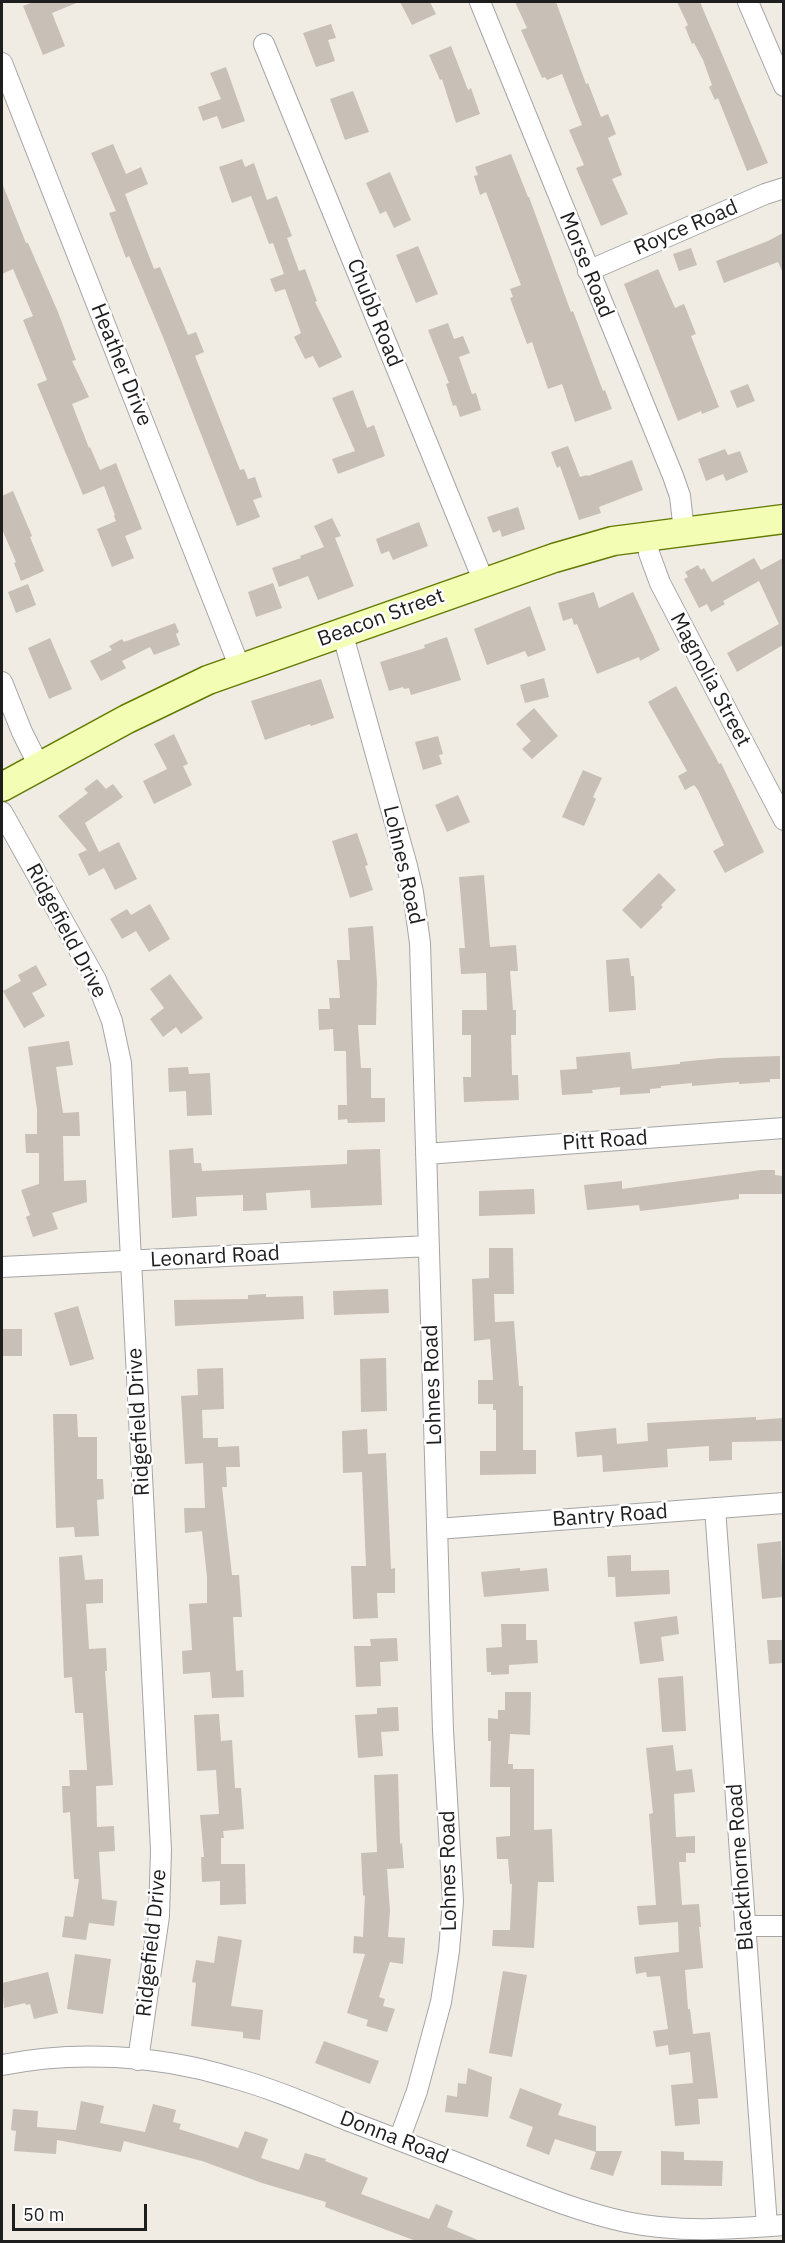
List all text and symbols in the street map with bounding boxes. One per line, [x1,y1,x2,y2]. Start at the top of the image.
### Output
street label: Royce Road [630,195,742,261]
street label: Morse Road [553,209,619,321]
street label: Chubb Road [341,255,407,371]
street label: Heather Drive [85,300,157,430]
street label: Beacon Street [314,583,448,653]
street label: Magnolia Street [664,609,756,751]
street label: Lohnes Road [377,803,429,927]
street label: Ridgefield Drive [20,860,112,1002]
street label: Pitt Road [561,1125,649,1157]
street label: Leonard Road [150,1241,280,1273]
street label: Lohnes Road [418,1324,448,1446]
street label: Ridgefield Drive [123,1347,155,1497]
street label: Bantry Road [551,1499,669,1533]
street label: Blackthorne Road [723,1783,759,1951]
street label: Lohnes Road [435,1810,463,1932]
street label: Ridgefield Drive [132,1868,172,2018]
street label: Donna Road [336,2106,452,2170]
scale bar [15,2192,150,2230]
text: 50 m [23,2203,65,2226]

